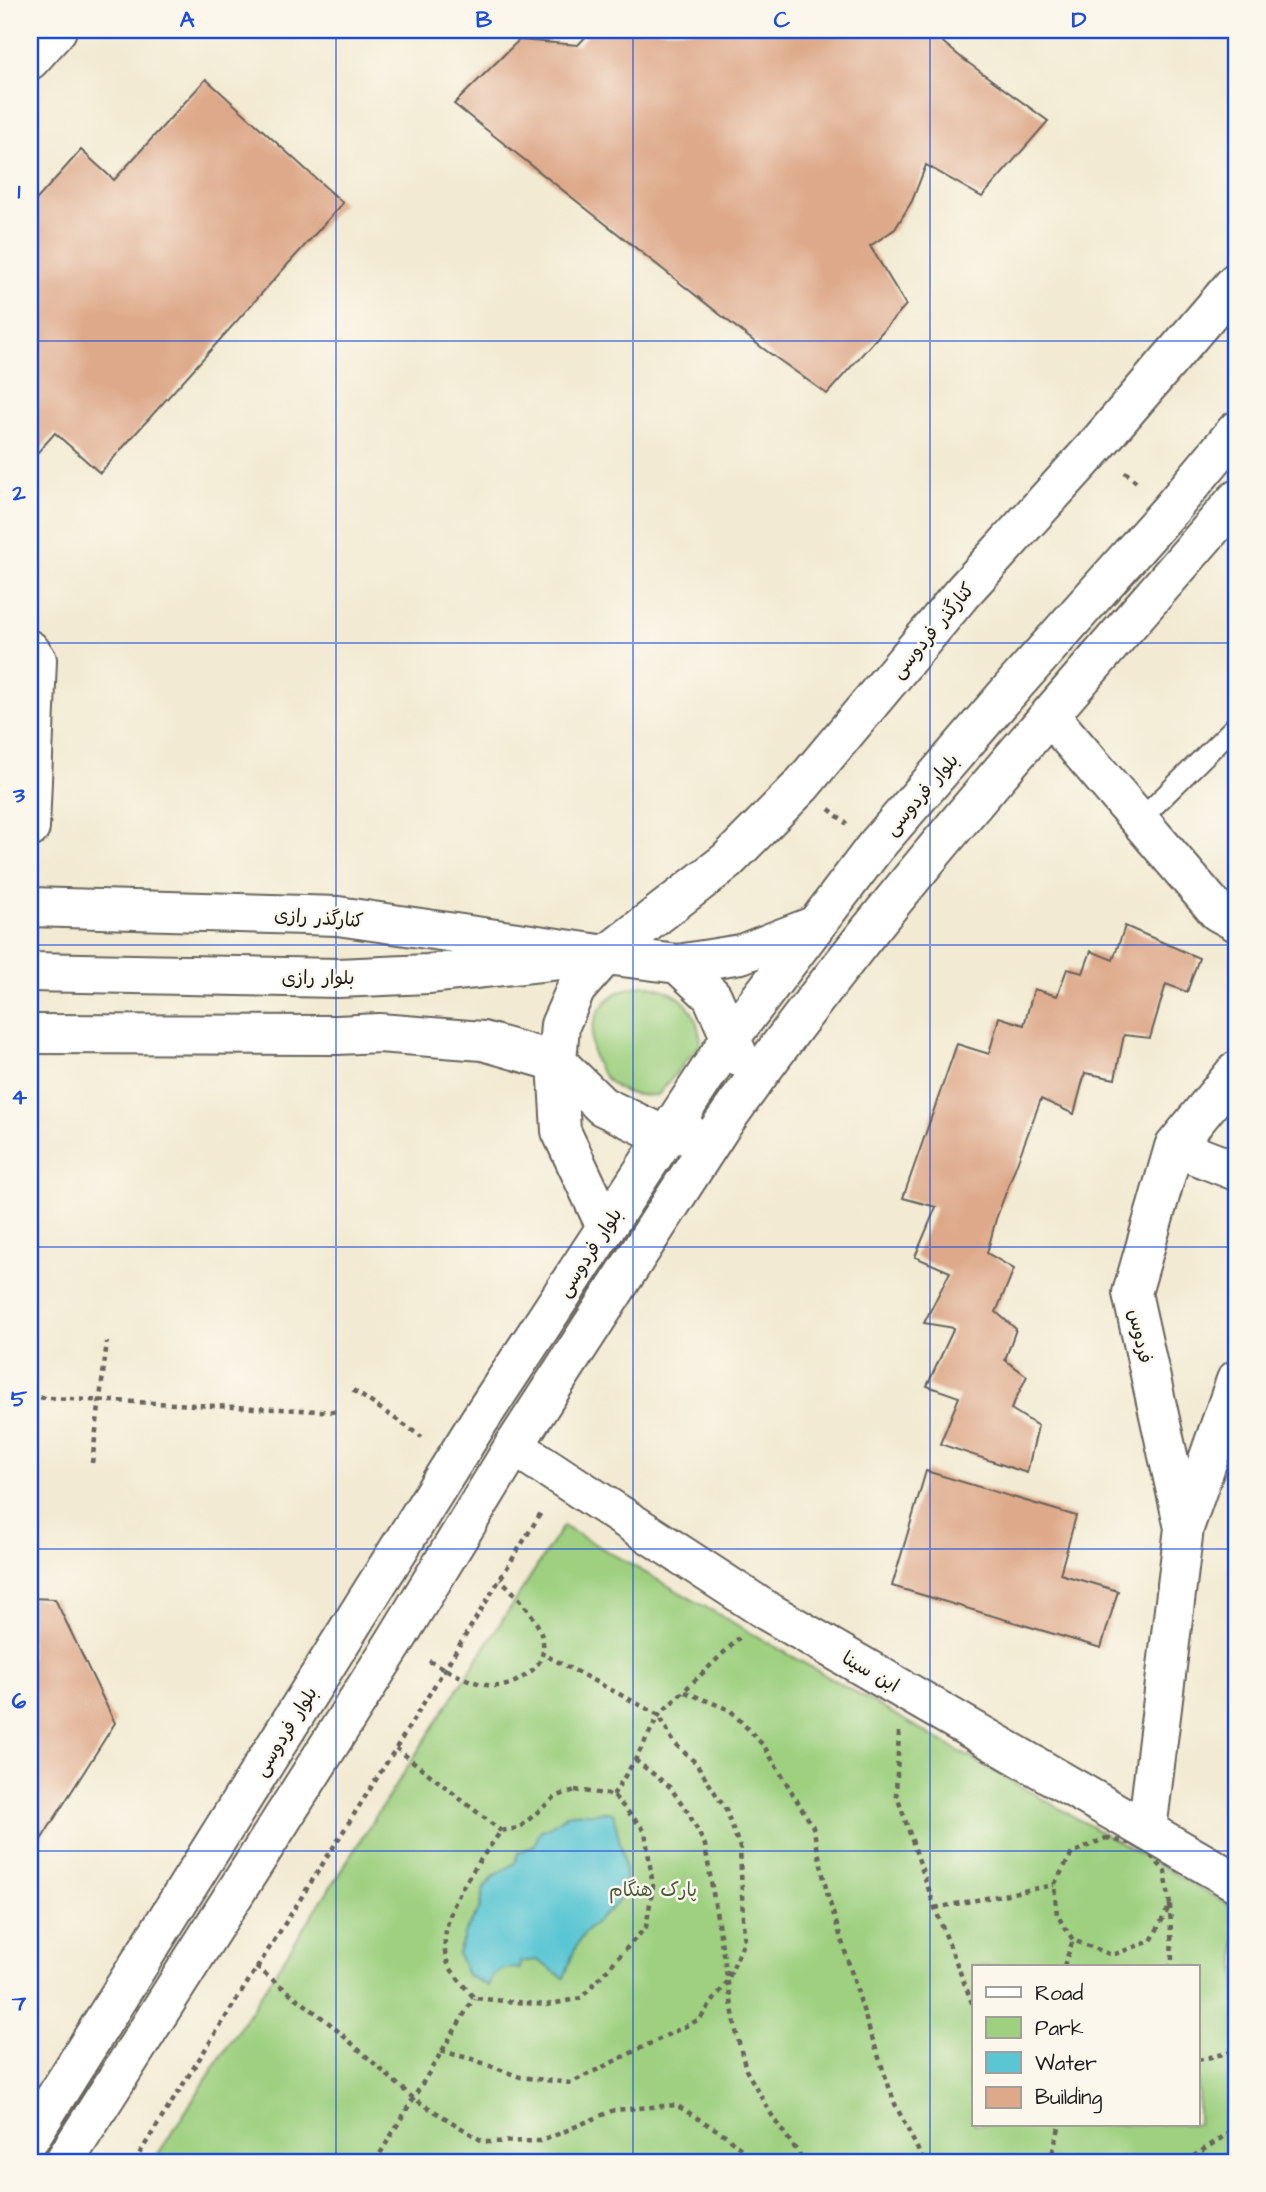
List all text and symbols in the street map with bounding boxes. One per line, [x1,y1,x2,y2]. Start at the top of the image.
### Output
text: A [180,4,195,36]
text: B [476,4,493,36]
text: C [774,4,791,36]
text: D [1072,4,1087,36]
text: 1 [18,175,21,207]
text: 2 [11,477,26,509]
street label: کنارگذر فردوسی [885,577,981,685]
street label: بلوار فردوسی [879,748,966,842]
text: 3 [12,779,25,811]
street label: کنارگذر رازی [273,902,365,935]
street label: بلوار رازی [281,965,355,992]
text: 4 [11,1081,27,1113]
street label: بلوار فردوسی [551,1203,629,1303]
street label: فردوس [1121,1307,1158,1366]
text: 5 [11,1383,28,1415]
street label: ابن سینا [837,1645,904,1699]
street label: بلوار فردوسی [248,1682,325,1782]
text: 6 [12,1685,27,1717]
park label: پارک هنگام [609,1877,697,1904]
legend [972,1965,1200,2126]
text: Road [1035,1979,1083,2008]
text: 7 [11,1987,27,2019]
text: Park [1035,2014,1084,2043]
text: Water [1035,2049,1097,2078]
text: Building [1035,2083,1103,2114]

